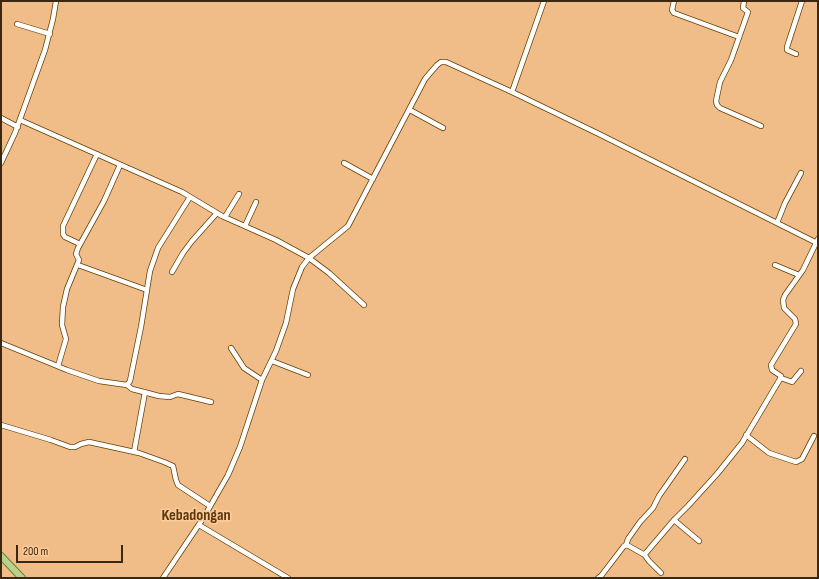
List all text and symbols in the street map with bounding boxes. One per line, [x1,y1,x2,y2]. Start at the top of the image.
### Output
district label: Kebadongan [161,506,231,526]
scale bar [18,537,125,563]
text: 200 m [23,544,48,559]

